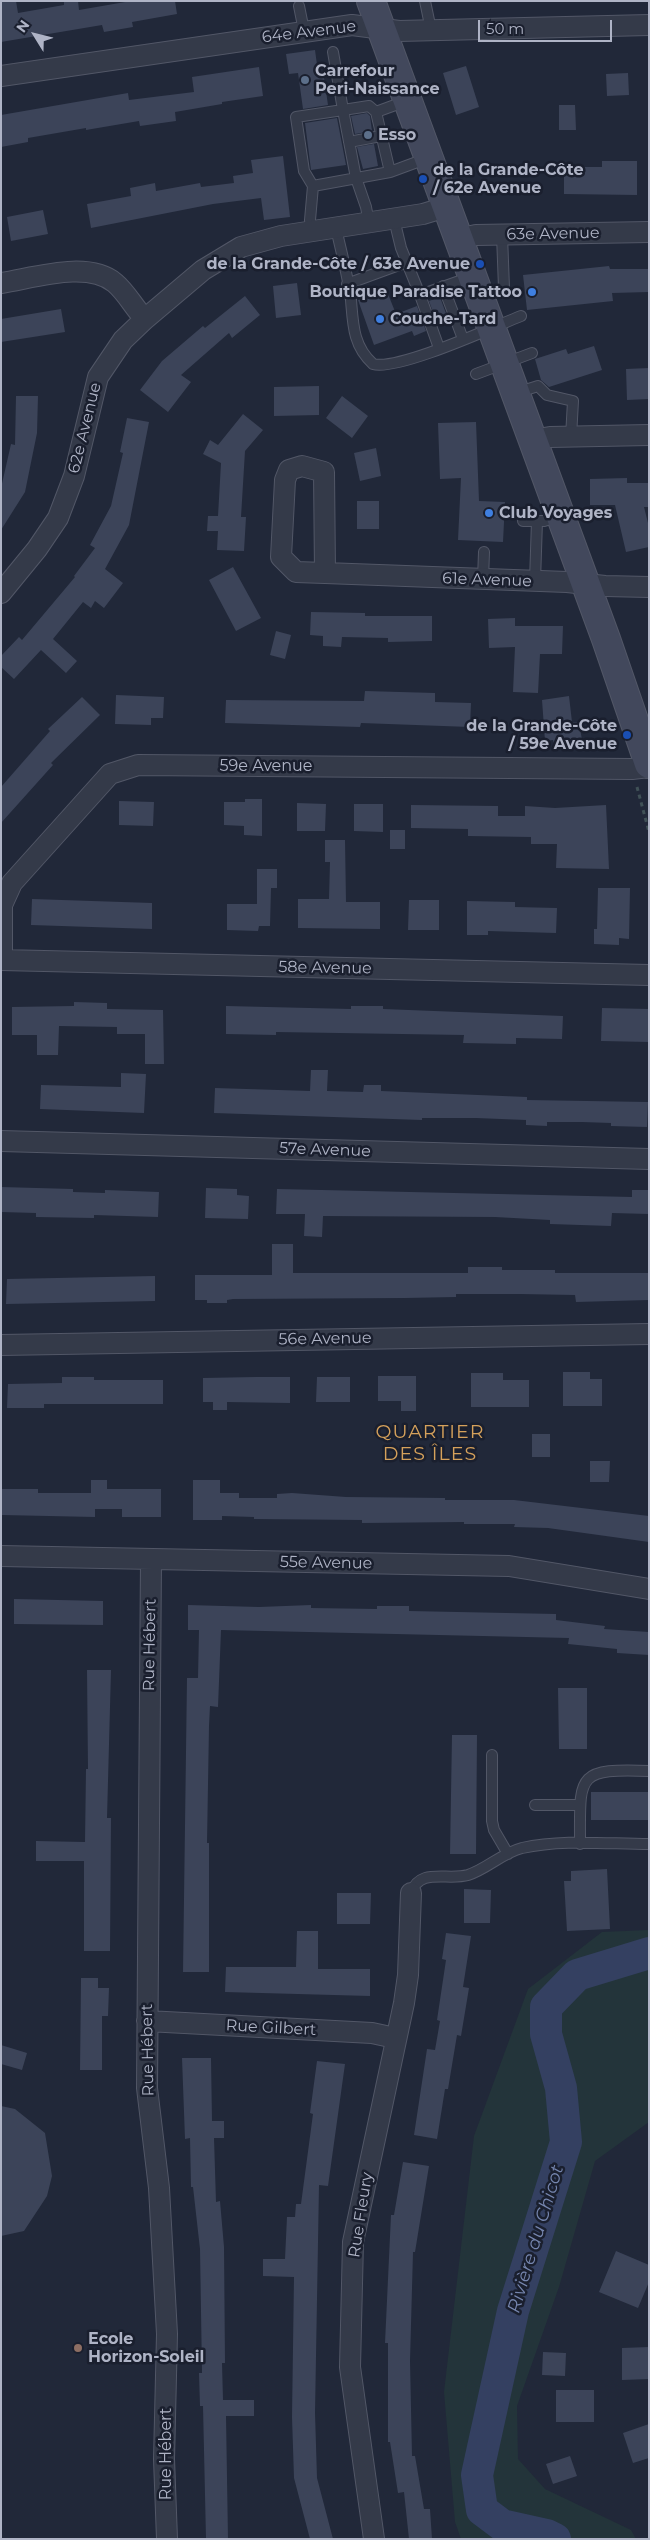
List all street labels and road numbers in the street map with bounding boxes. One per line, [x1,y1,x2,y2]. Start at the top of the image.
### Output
street label: 64e Avenue [261,17,357,47]
street label: 63e Avenue [506,224,600,244]
street label: 62e Avenue [64,381,106,475]
street label: 61e Avenue [442,569,532,591]
street label: 59e Avenue [219,756,313,776]
street label: 58e Avenue [278,958,372,978]
street label: 57e Avenue [279,1139,371,1161]
street label: 56e Avenue [278,1329,372,1349]
street label: 55e Avenue [280,1553,372,1573]
street label: Rue Hébert [140,1599,160,1691]
street label: Rue Hébert [138,2004,158,2096]
street label: Rue Gilbert [225,2016,317,2040]
street label: Rue Fleury [345,2171,377,2259]
street label: Rue Hébert [156,2408,176,2500]

